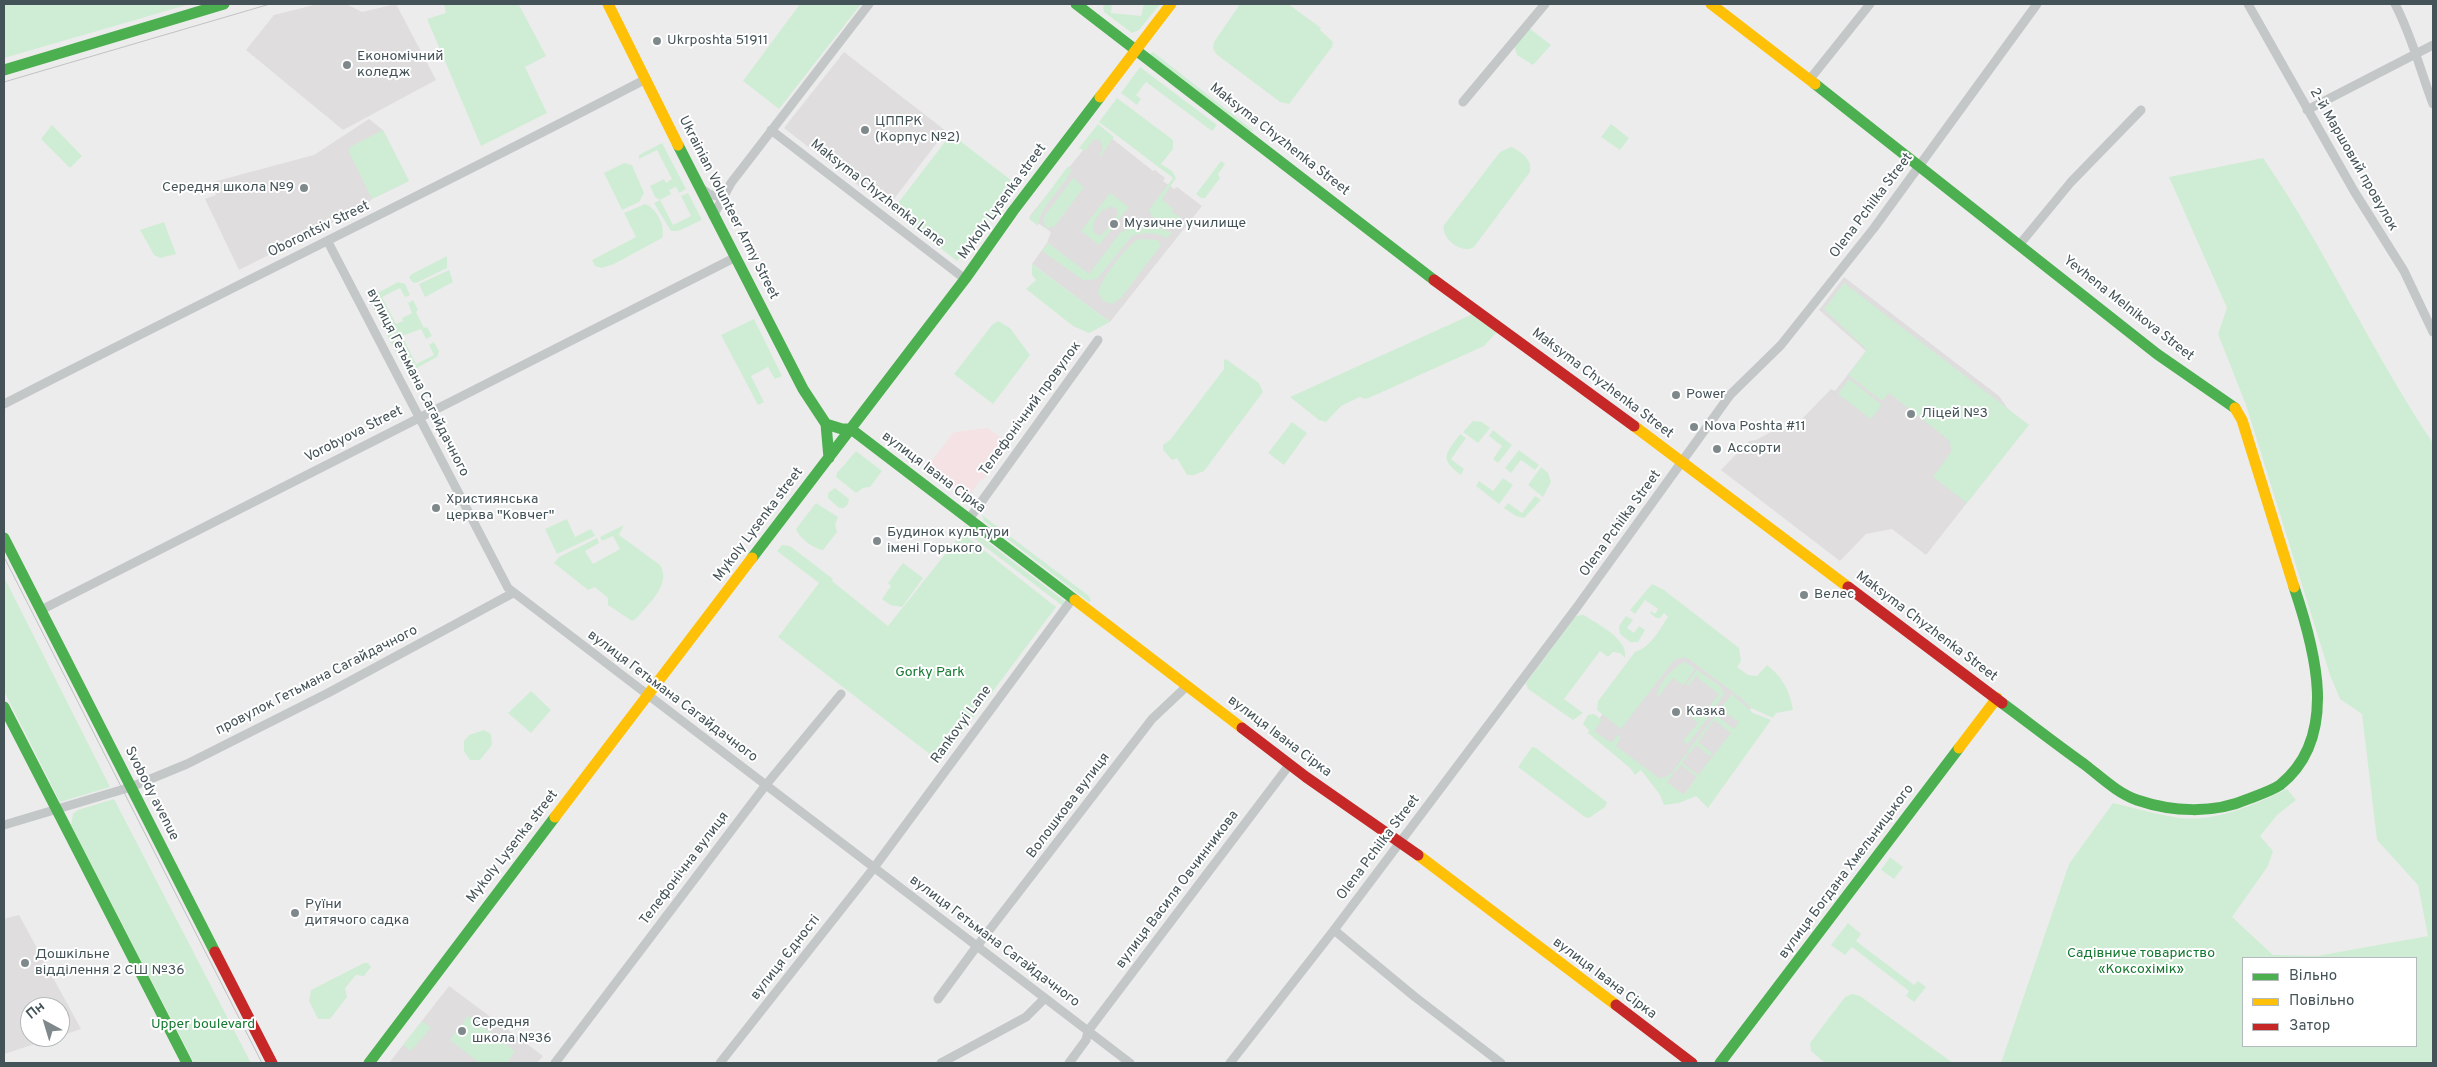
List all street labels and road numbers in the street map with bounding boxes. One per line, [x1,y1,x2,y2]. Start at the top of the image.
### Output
street label: Maksyma Chyzhenka Street [1206,80,1352,200]
street label: 2-й Маршовий провулок [2305,85,2401,235]
street label: Ukrainian Volunteer Army Street [674,113,782,303]
street label: Maksyma Chyzhenka Lane [807,136,947,252]
street label: Mykoly Lysenka street [955,141,1051,263]
street label: Olena Pchilka Street [1827,150,1917,262]
street label: Oborontsiv Street [266,198,372,262]
street label: Yevhena Melnikova Street [2059,253,2197,365]
street label: вулиця Гетьмана Сагайдачного [362,286,472,480]
street label: Maksyma Chyzhenka Street [1528,325,1676,443]
street label: Телефонічний провулок [977,338,1085,480]
street label: Vorobyova Street [302,403,406,467]
street label: вулиця Івана Сірка [878,428,988,518]
street label: Mykoly Lysenka street [711,465,807,585]
street label: Olena Pchilka Street [1577,468,1665,580]
street label: Maksyma Chyzhenka Street [1852,568,2000,686]
street label: провулок Гетьмана Сагайдачного [213,623,421,739]
street label: вулиця Гетьмана Сагайдачного [584,627,760,767]
street label: Rankovyi Lane [928,683,996,767]
street label: вулиця Івана Сірка [1224,692,1334,782]
street label: Svobody avenue [120,744,182,844]
street label: Волошкова вулиця [1024,750,1114,862]
street label: вулиця Богдана Хмельницького [1776,781,1918,963]
street label: Mykoly Lysenka street [464,787,562,907]
street label: Olena Pchilka Street [1334,792,1424,904]
street label: вулиця Василя Овчинникова [1113,808,1243,972]
street label: Телефонічна вулиця [637,809,733,929]
street label: вулиця Гетьмана Сагайдачного [906,872,1082,1012]
street label: вулиця Єдності [748,912,824,1004]
street label: вулиця Івана Сірка [1549,934,1659,1024]

